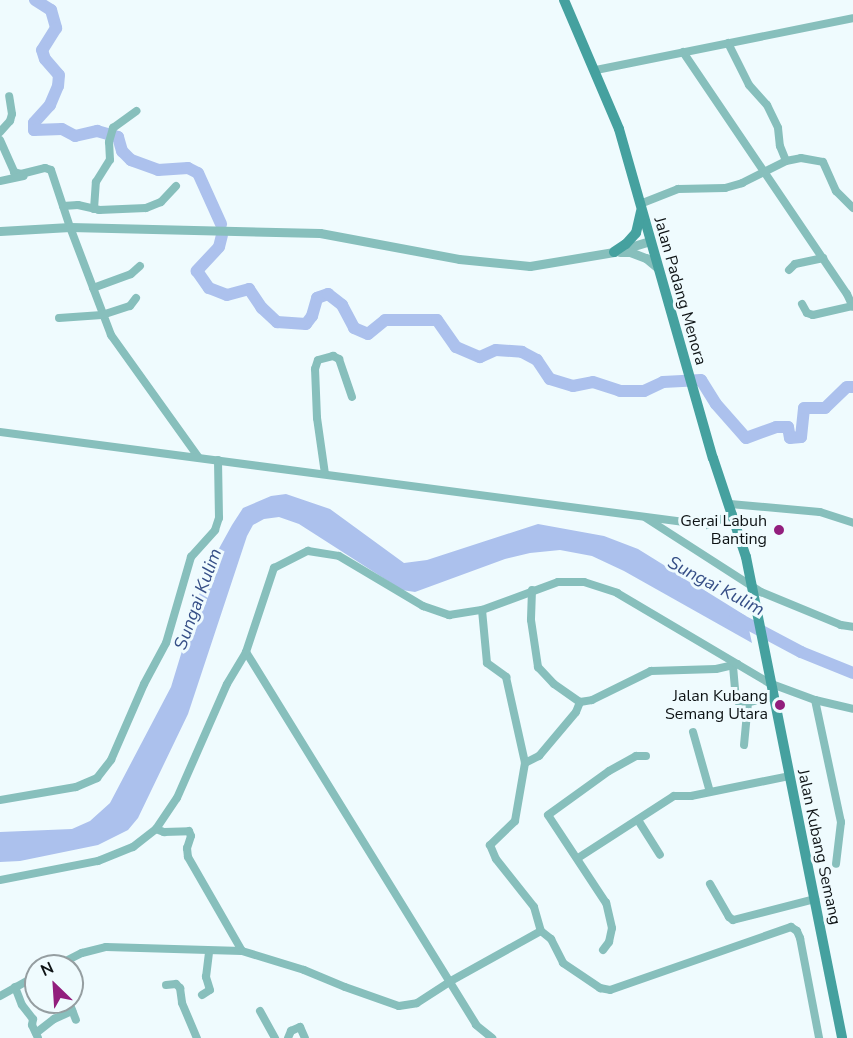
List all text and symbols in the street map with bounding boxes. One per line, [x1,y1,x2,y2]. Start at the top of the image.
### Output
street label: Jalan Padang Menora [650,215,710,367]
place label: Gerai Labuh Banting [680,511,767,549]
marker: Gerai Labuh Banting [772,523,786,537]
water label: Sungai Kulim [170,545,226,653]
water label: Sungai Kulim [664,551,768,621]
place label: Jalan Kubang Semang Utara [665,686,768,724]
marker: Jalan Kubang Semang Utara [773,698,787,712]
street label: Jalan Kubang Semang [793,768,845,926]
north arrow [24,954,84,1014]
text: N [37,957,57,982]

